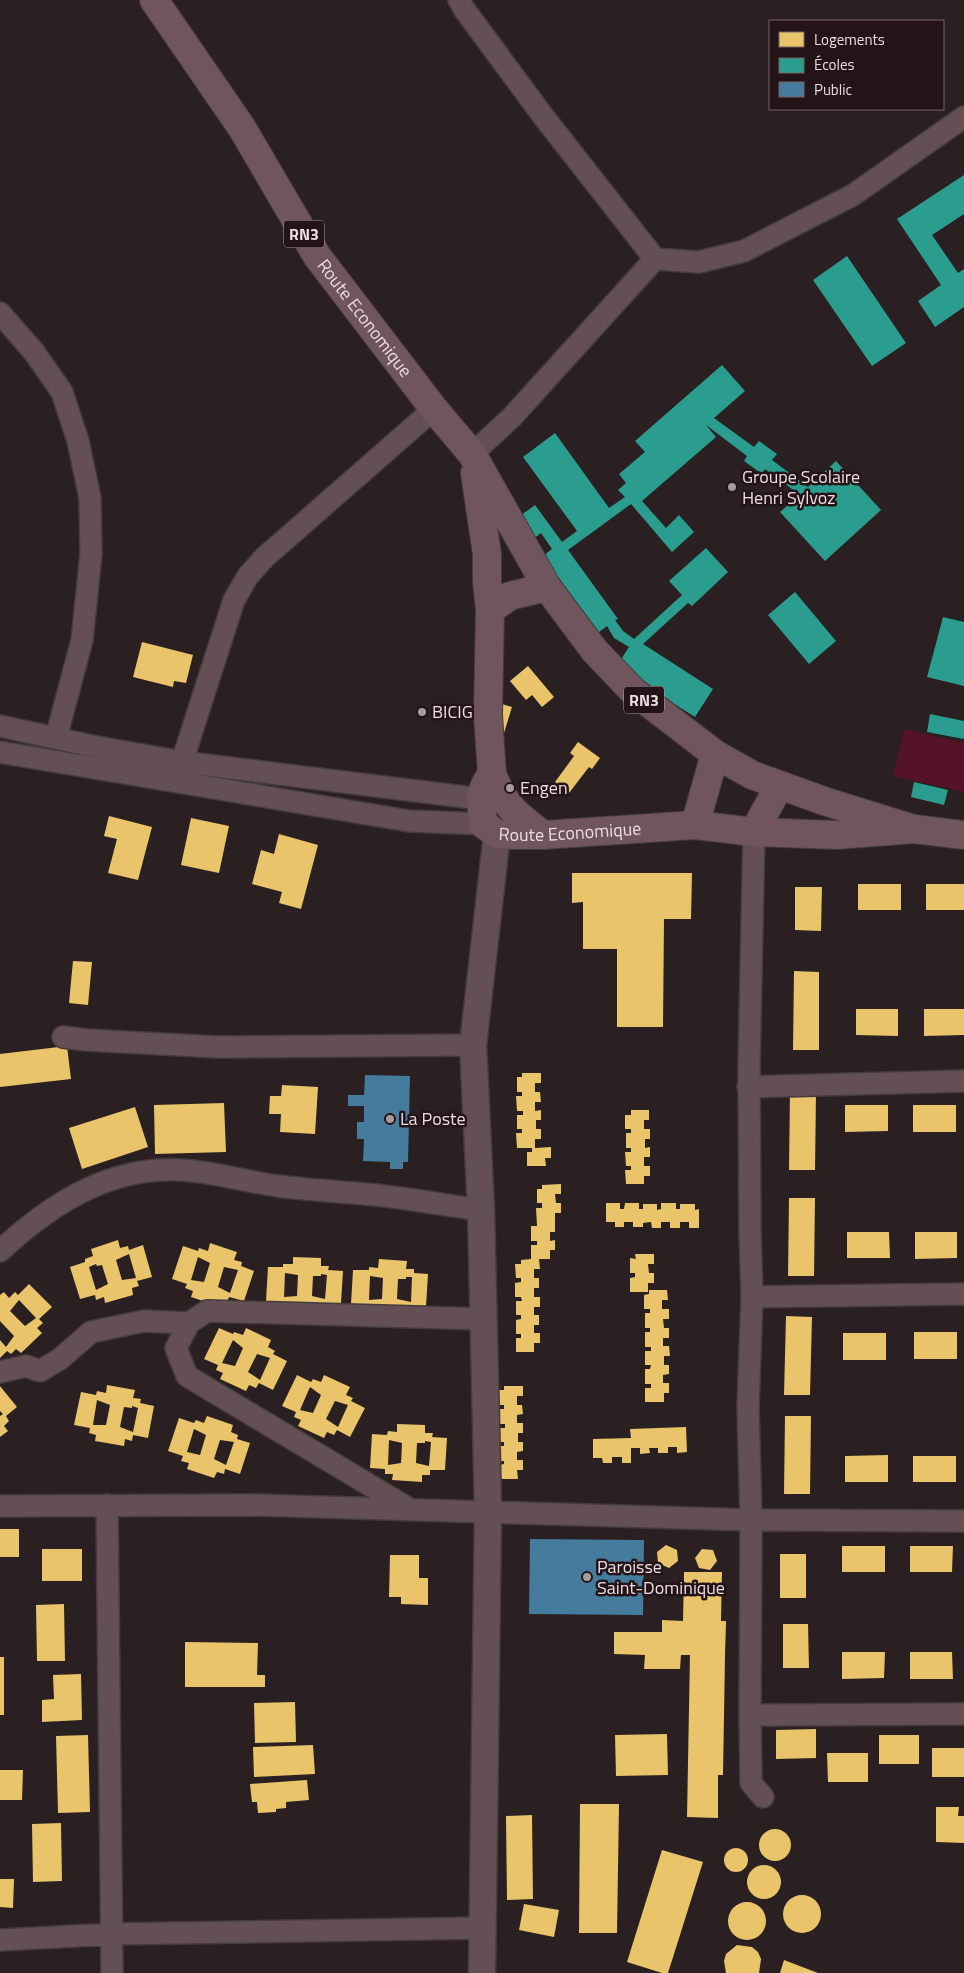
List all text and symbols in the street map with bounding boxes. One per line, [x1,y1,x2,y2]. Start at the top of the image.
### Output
legend [769,20,944,110]
text: Logements [814,28,885,51]
text: Écoles [814,53,855,76]
text: Public [814,78,852,101]
road number: RN3 [284,220,324,248]
street label: Route Economique [311,253,419,383]
place label: Groupe Scolaire Henri Sylvoz [742,463,860,511]
marker: Groupe Scolaire Henri Sylvoz [726,481,738,493]
road number: RN3 [624,686,664,714]
place label: BICIG [432,698,473,725]
marker: BICIG [416,706,428,718]
place label: Engen [520,774,568,801]
marker: Engen [504,782,516,794]
street label: Route Economique [498,815,642,848]
place label: La Poste [400,1105,465,1132]
marker: La Poste [384,1113,396,1125]
place label: Paroisse Saint-Dominique [597,1553,725,1601]
marker: Paroisse Saint-Dominique [581,1571,593,1583]

